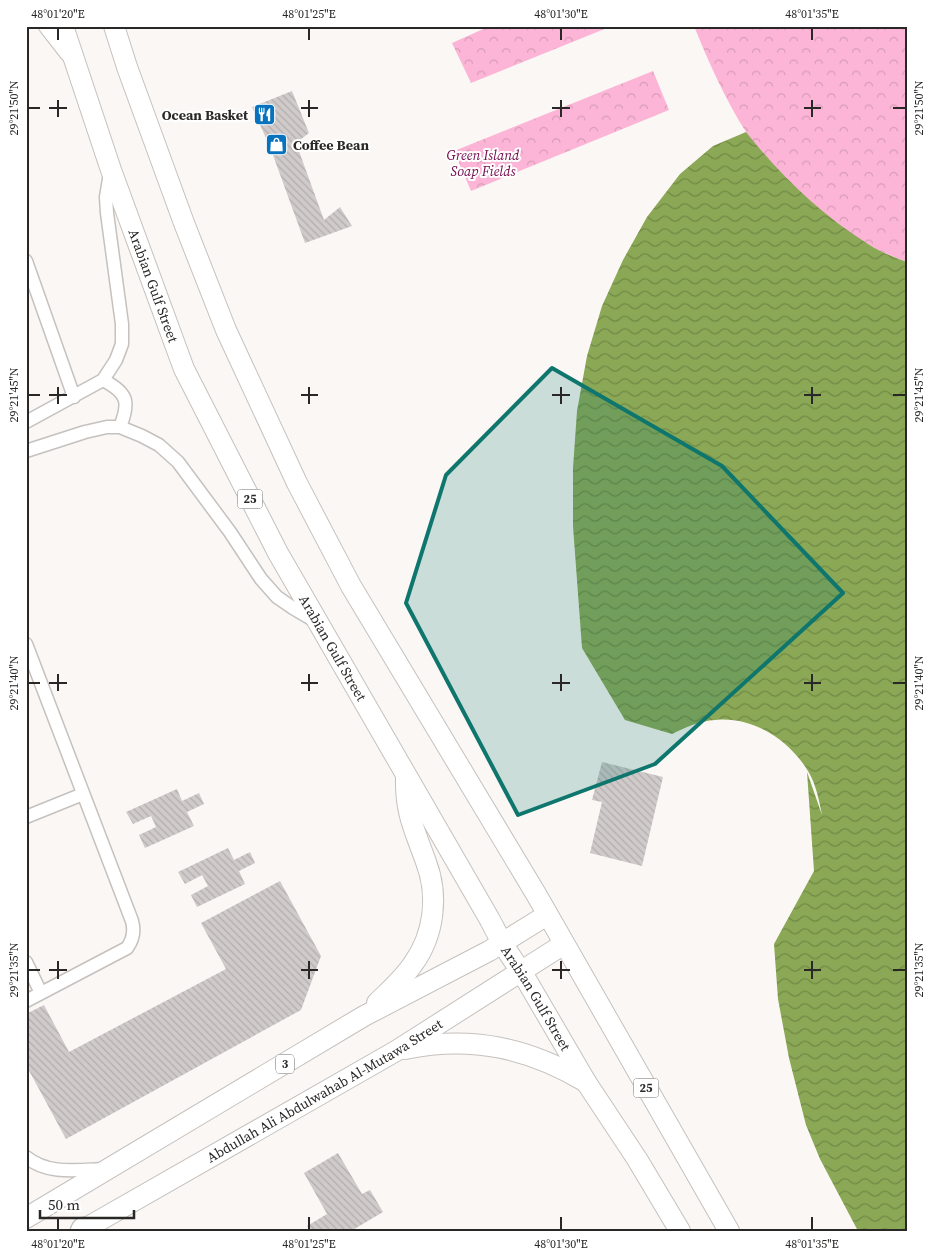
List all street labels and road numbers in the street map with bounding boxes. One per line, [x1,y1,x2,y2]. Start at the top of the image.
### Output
street label: Arabian Gulf Street [123,226,184,346]
road number: 25 [238,489,262,508]
street label: Arabian Gulf Street [294,591,372,705]
street label: Arabian Gulf Street [496,942,576,1055]
street label: Abdullah Ali Abdulwahab Al-Mutawa Street [203,1014,447,1167]
road number: 3 [276,1054,294,1074]
road number: 25 [634,1078,658,1098]

